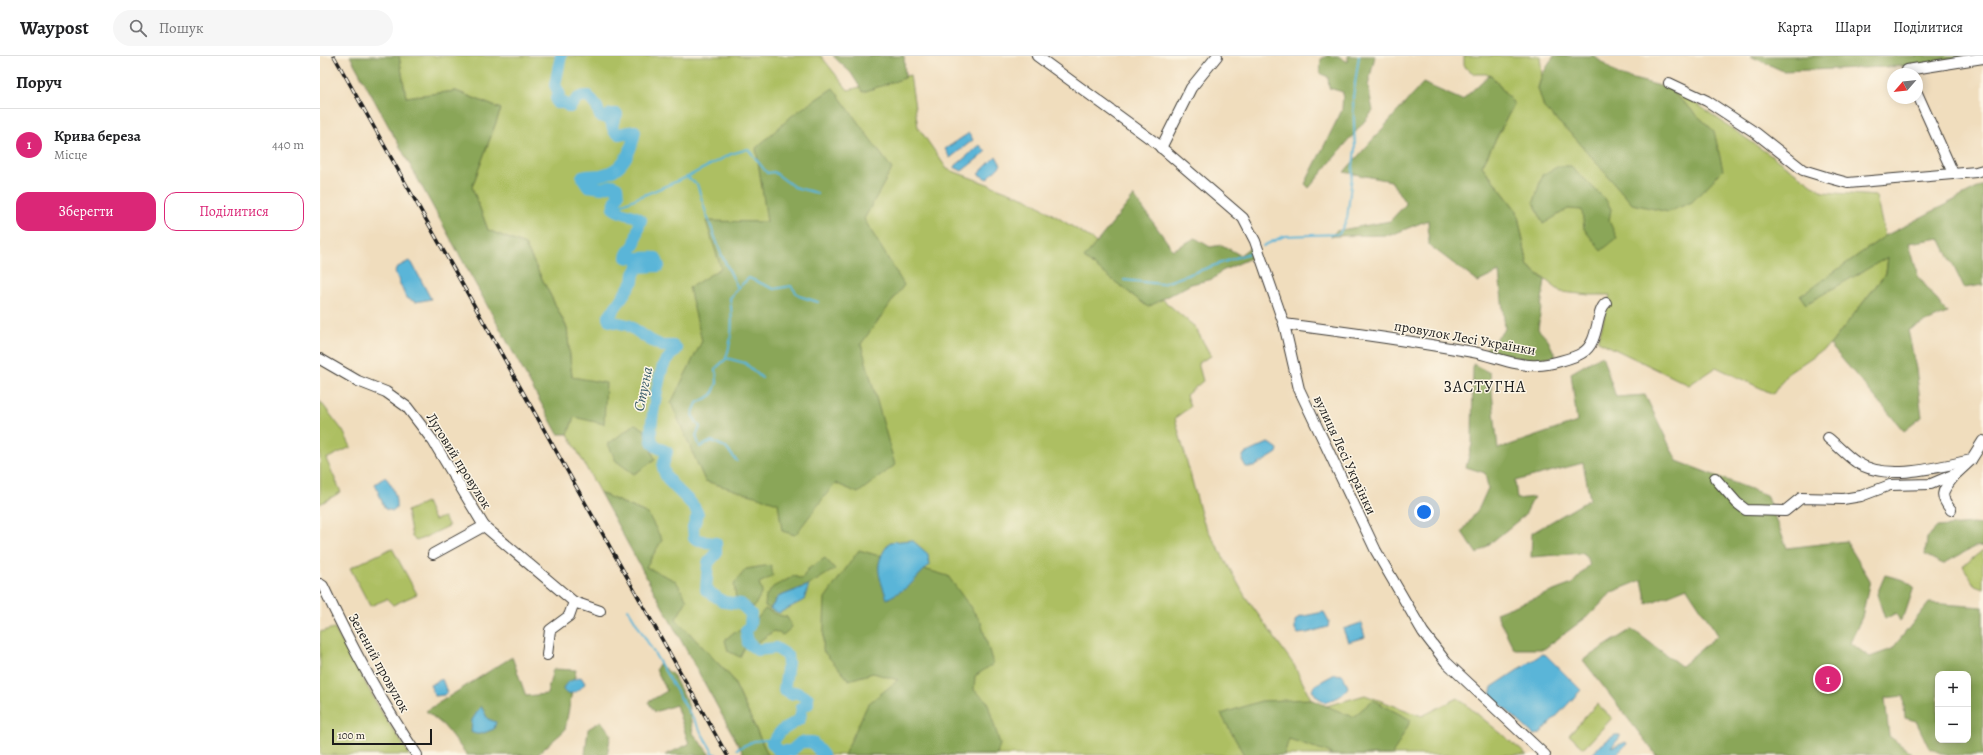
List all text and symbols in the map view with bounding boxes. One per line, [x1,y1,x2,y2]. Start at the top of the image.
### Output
search box [113,10,393,46]
text: Waypost [20,15,89,41]
icon: search [127,17,149,39]
text: Пошук [159,18,204,38]
text: Карта [1777,18,1813,37]
text: Шари [1835,18,1871,37]
text: Поділитися [1893,18,1963,37]
north arrow [1887,68,1923,104]
text: Поруч [16,71,62,94]
text: Крива береза [54,126,141,146]
text: 1 [27,136,31,153]
text: 440 m [272,136,304,153]
text: Місце [54,146,87,163]
button: Зберегти [16,192,156,231]
button: Поділитися [164,192,304,231]
street label: провулок Лесі Українки [1393,316,1537,360]
water label: Стугна [629,365,657,413]
district label: ЗАСТУГНА [1444,376,1526,398]
street label: вулиця Лесі Українки [1309,392,1381,518]
street label: Луговий провулок [422,409,496,513]
your location [1414,502,1434,522]
street label: Зелений провулок [344,610,414,716]
pin: 1 [1815,664,1841,694]
map controls [1935,671,1971,743]
button: + [1935,671,1971,707]
button: − [1935,707,1971,743]
scale bar [332,727,432,746]
text: 100 m [338,728,365,743]

